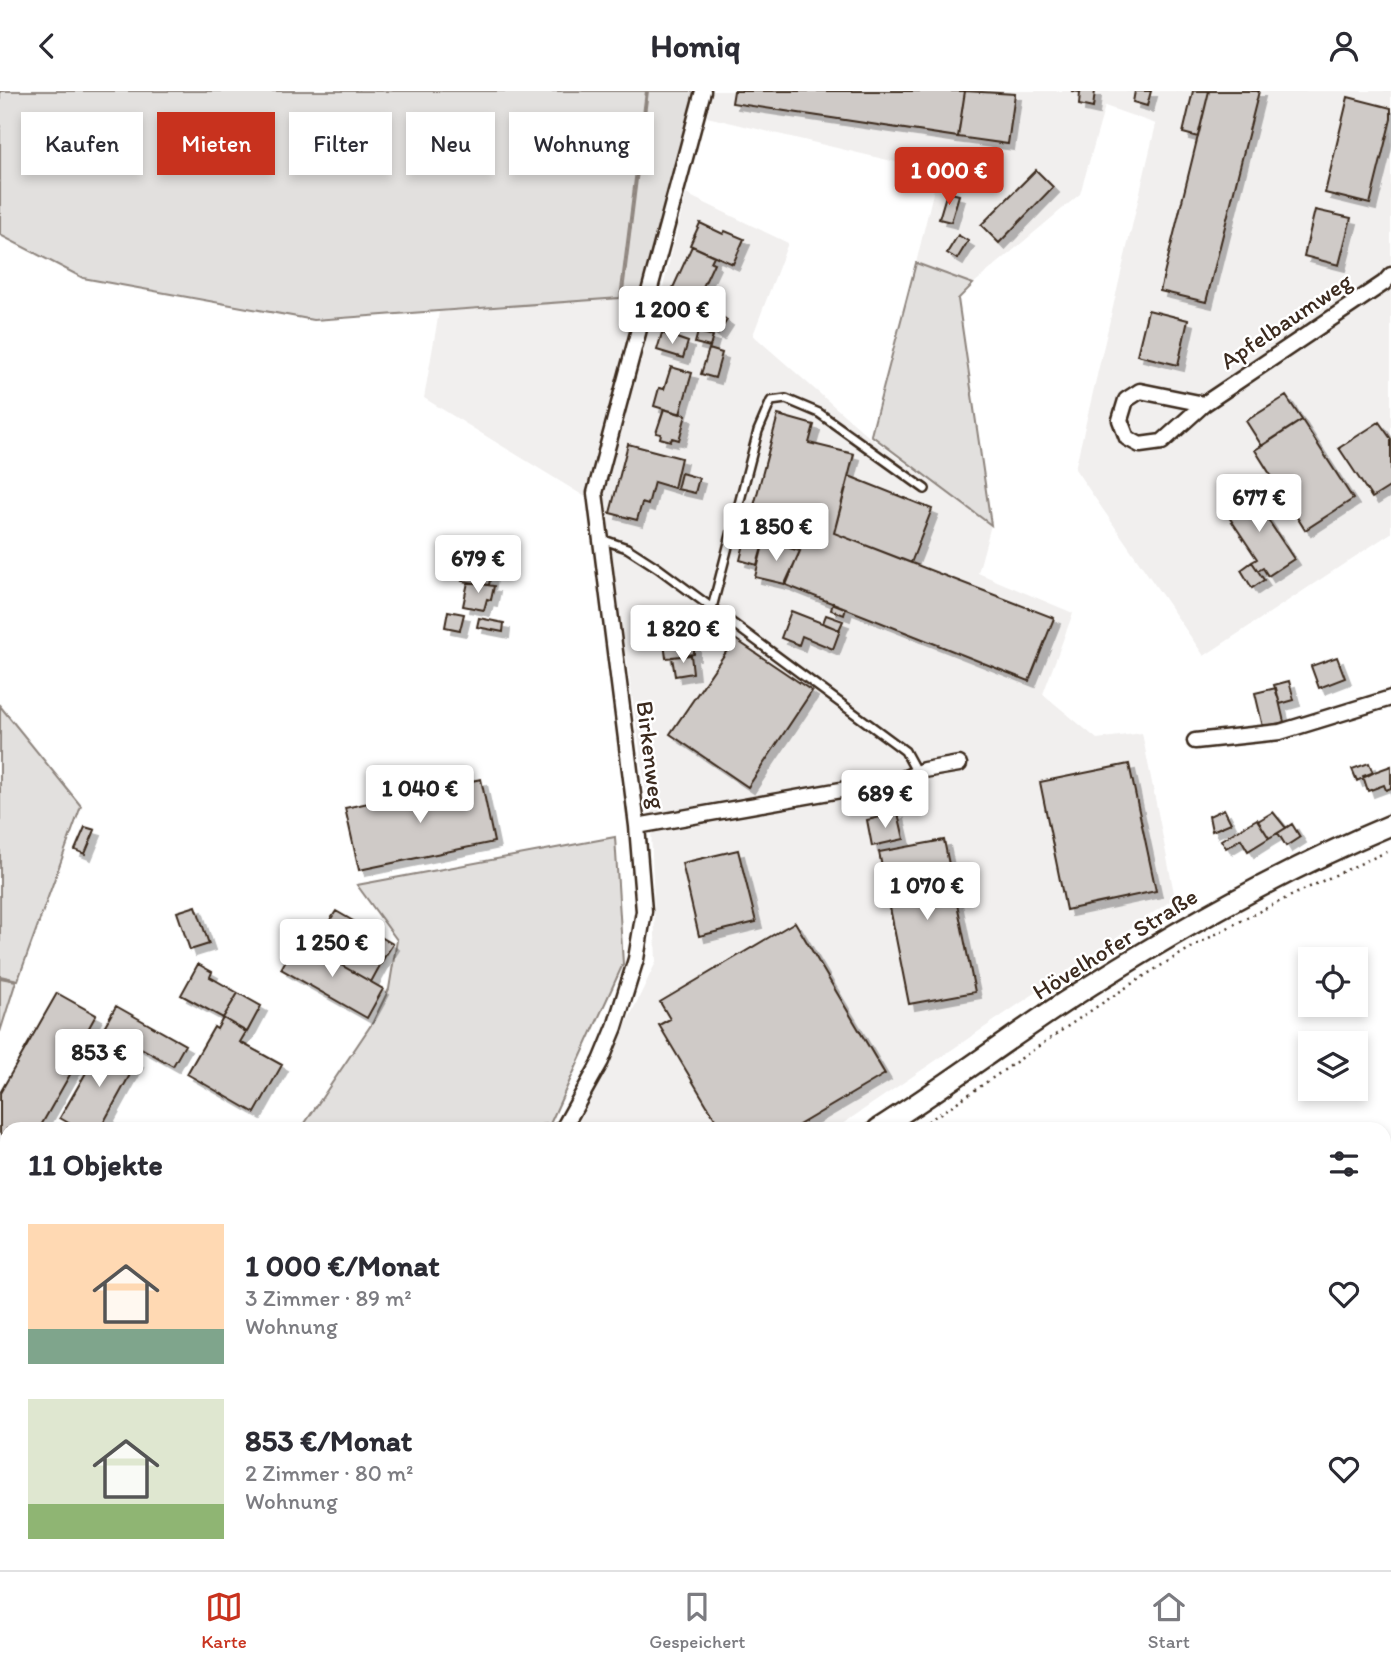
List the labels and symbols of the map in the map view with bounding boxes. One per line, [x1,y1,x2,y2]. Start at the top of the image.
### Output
pin: 1 000 € [884,148,1014,207]
street label: Apfelbaumweg [1214,266,1358,375]
pin: 1 200 € [607,287,737,346]
pin: 677 € [1210,475,1308,534]
pin: 1 850 € [711,503,841,563]
pin: 679 € [429,535,527,595]
pin: 1 820 € [618,605,748,665]
street label: Birkenweg [630,699,673,811]
pin: 1 040 € [355,765,485,825]
pin: 689 € [836,771,934,830]
pin: 1 070 € [862,863,992,922]
street label: Hövelhofer Straße [1027,881,1203,1006]
pin: 1 250 € [267,919,397,979]
pin: 853 € [50,1030,148,1089]

